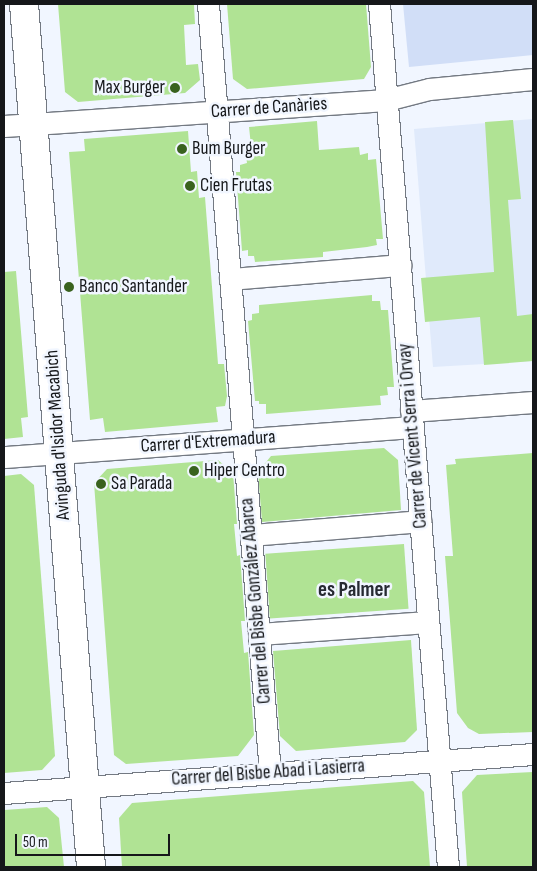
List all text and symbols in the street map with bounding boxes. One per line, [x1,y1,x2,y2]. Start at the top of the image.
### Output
place label: Max Burger [94,77,165,99]
marker: Max Burger [169,82,181,94]
street label: Carrer de Canàries [210,93,328,123]
place label: Bum Burger [192,138,266,160]
marker: Bum Burger [176,143,188,155]
place label: Cien Frutas [200,175,272,197]
marker: Cien Frutas [184,180,196,192]
place label: Banco Santander [79,276,187,298]
marker: Banco Santander [63,281,75,293]
street label: Carrer de Vicent Serra i Orvay [394,343,432,529]
street label: Avinguda d'Isidor Macabich [41,349,75,521]
street label: Carrer d'Extremadura [140,426,276,458]
place label: Hiper Centro [204,460,285,482]
marker: Hiper Centro [188,465,200,477]
place label: Sa Parada [111,473,172,495]
marker: Sa Parada [95,478,107,490]
street label: Carrer del Bisbe González Abarca [236,497,276,705]
district label: es Palmer [318,577,390,603]
street label: Carrer del Bisbe Abad i Lasierra [171,755,365,791]
scale bar [18,824,172,856]
text: 50 m [23,833,48,852]

